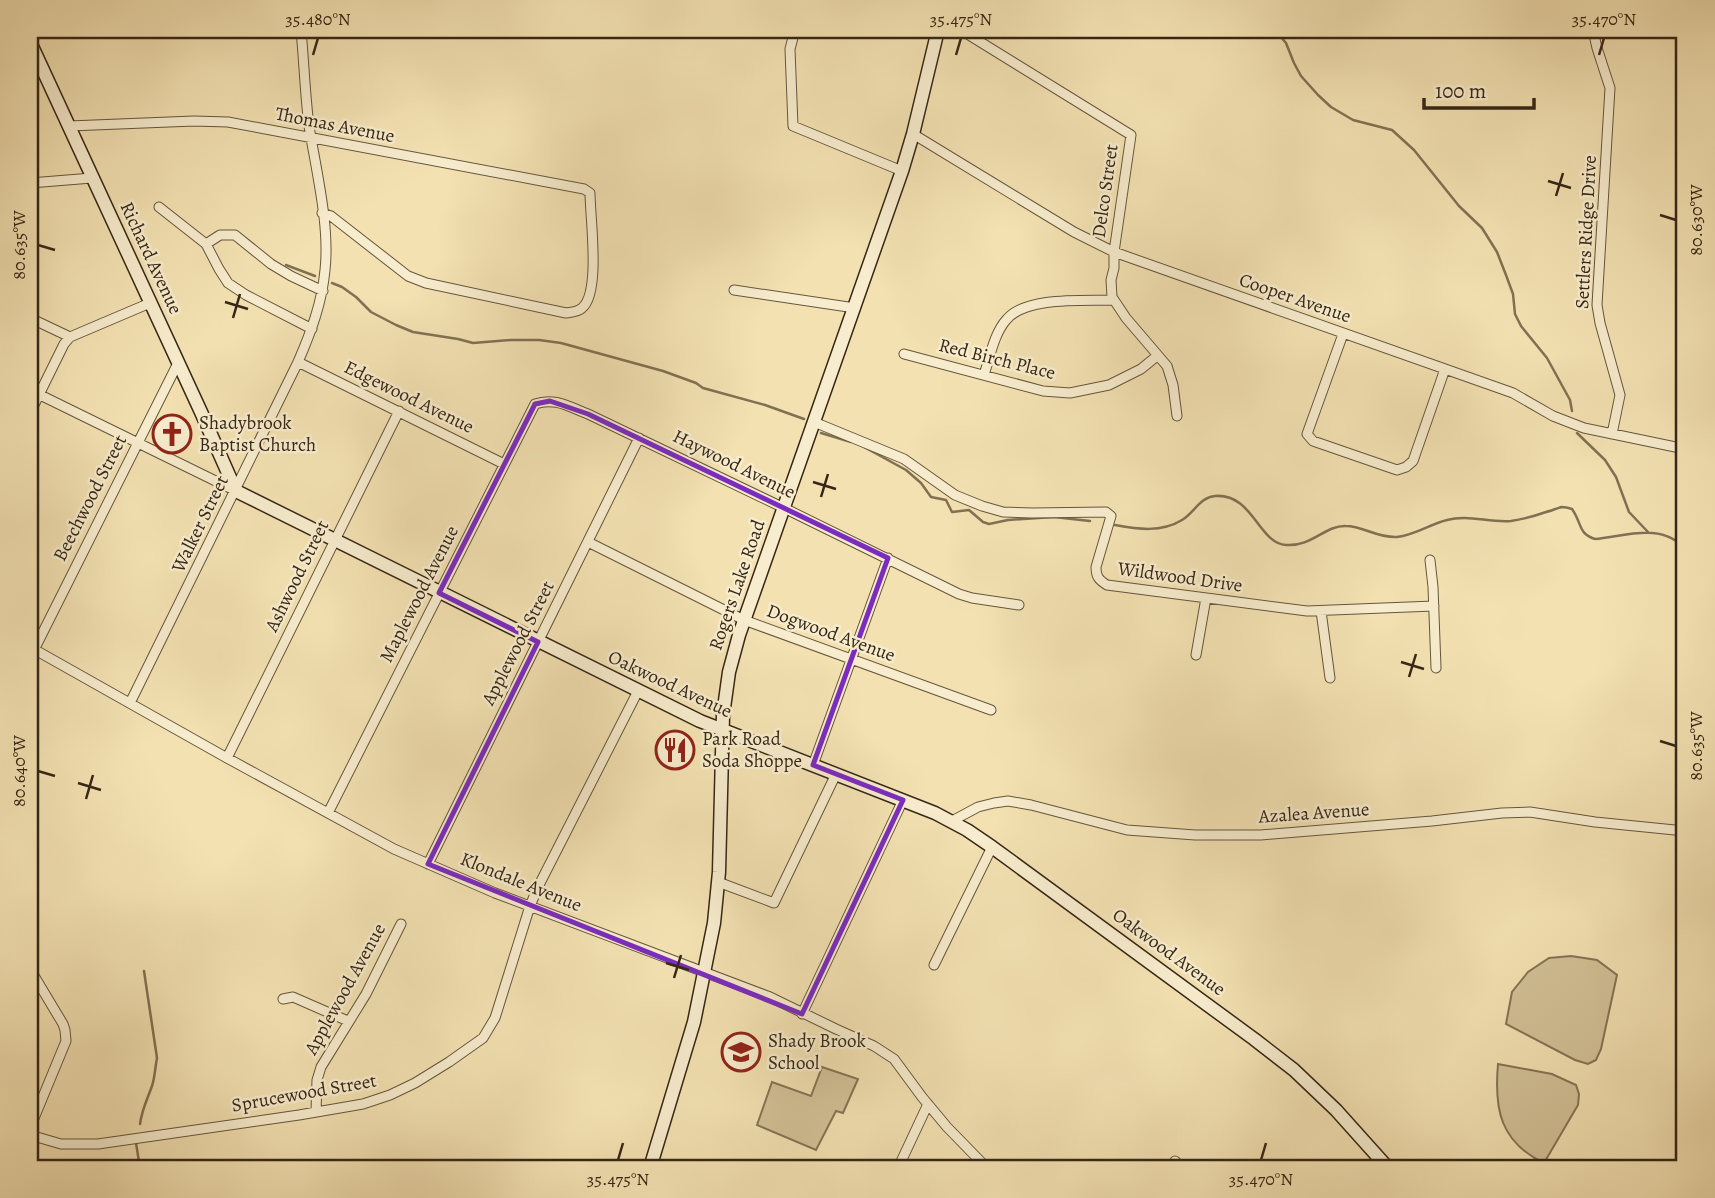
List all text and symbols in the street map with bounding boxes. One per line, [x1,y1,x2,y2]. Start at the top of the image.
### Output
text: 35.480°N [285,7,351,31]
text: 35.475°N [930,7,992,31]
text: 35.470°N [1572,7,1636,31]
scale bar [1424,66,1535,110]
text: 100 m [1435,77,1486,105]
street label: Thomas Avenue [273,101,397,149]
street label: Delco Street [1086,143,1124,239]
street label: Settlers Ridge Drive [1569,154,1603,310]
text: 80.630°W [1684,184,1708,256]
street label: Richard Avenue [114,197,188,319]
text: 80.635°W [7,210,31,280]
street label: Cooper Avenue [1236,267,1354,329]
street label: Red Birch Place [936,332,1058,386]
street label: Edgewood Avenue [340,354,478,440]
place label: Shadybrook Baptist Church [199,410,316,458]
church icon: Shadybrook Baptist Church [151,413,193,455]
street label: Haywood Avenue [668,423,800,505]
street label: Beechwood Street [47,430,133,566]
street label: Walker Street [165,471,235,578]
street label: Rogers Lake Road [702,515,772,654]
street label: Ashwood Street [258,516,335,637]
street label: Maplewood Avenue [373,521,465,667]
street label: Wildwood Drive [1115,555,1244,599]
street label: Applewood Street [475,576,561,711]
street label: Dogwood Avenue [763,598,899,668]
street label: Oakwood Avenue [604,644,736,724]
text: 80.635°W [1684,711,1708,781]
place label: Park Road Soda Shoppe [702,726,802,774]
restaurant icon: Park Road Soda Shoppe [654,729,696,771]
text: 80.640°W [7,735,31,807]
street label: Azalea Avenue [1257,796,1370,830]
street label: Klondale Avenue [456,846,586,918]
street label: Oakwood Avenue [1107,902,1231,1002]
street label: Applewood Avenue [298,919,392,1060]
place label: Shady Brook School [768,1028,866,1076]
school or university icon: Shady Brook School [720,1031,762,1073]
street label: Sprucewood Street [230,1067,378,1119]
text: 35.475°N [587,1167,649,1191]
text: 35.470°N [1229,1167,1293,1191]

